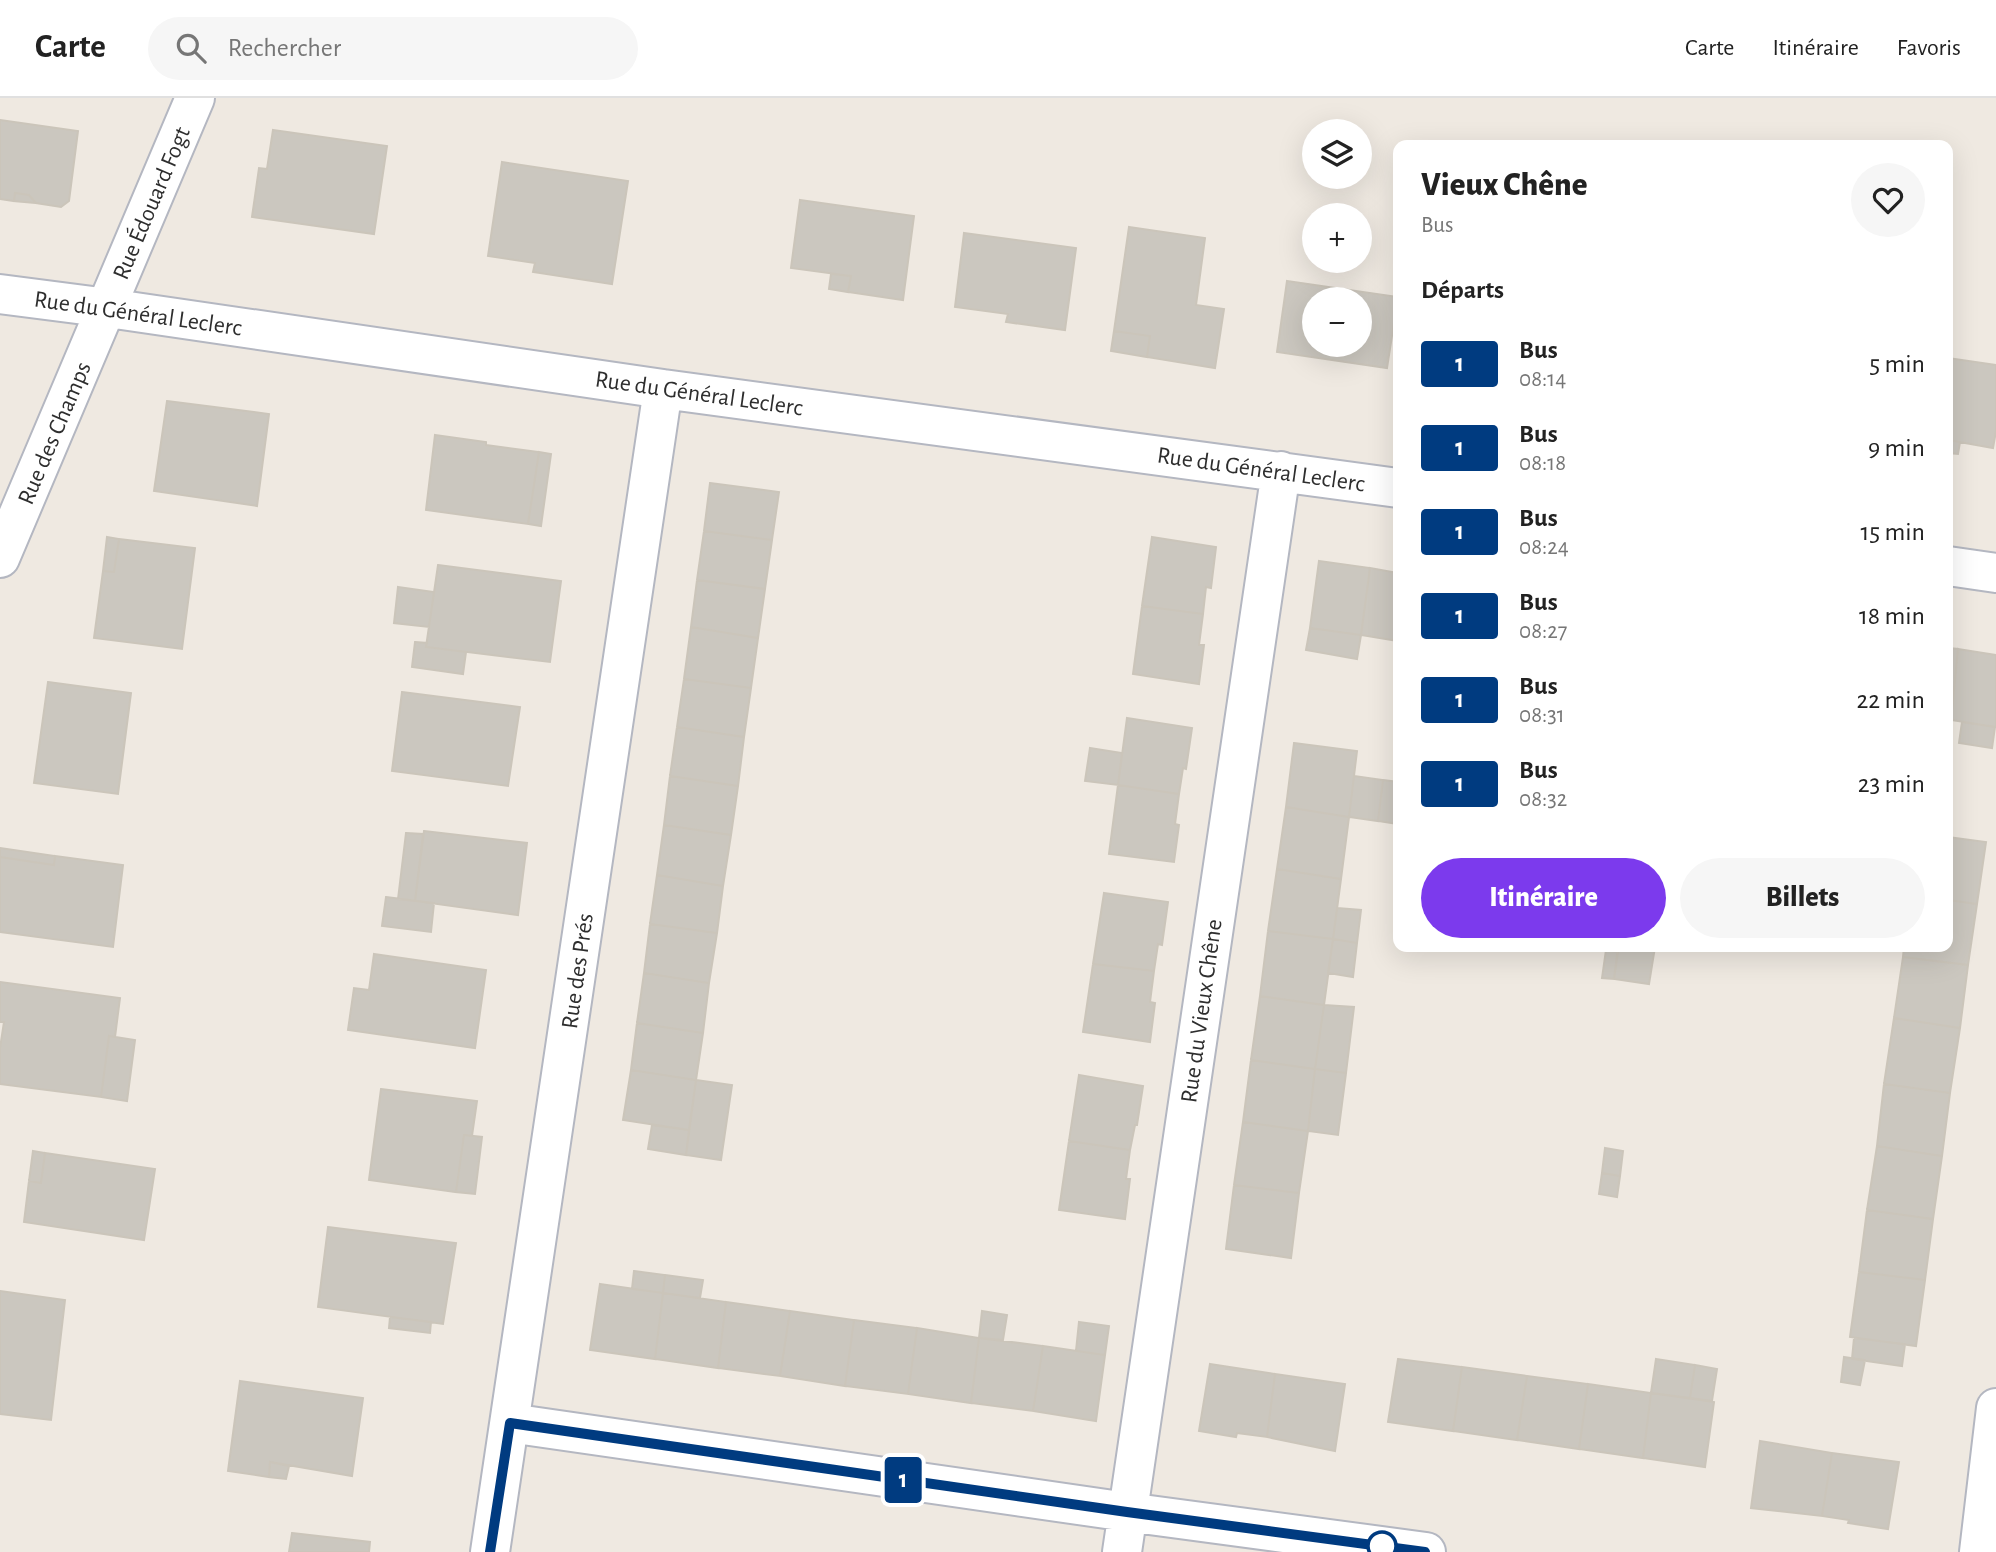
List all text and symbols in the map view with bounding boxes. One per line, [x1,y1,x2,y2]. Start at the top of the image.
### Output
search box [148,17,638,80]
icon: search [172,29,210,67]
text: Carte [35,31,106,64]
text: Rechercher [228,35,341,61]
text: Carte [1685,36,1734,60]
text: Itinéraire [1772,36,1859,60]
text: Favoris [1897,36,1961,60]
map controls [1302,119,1372,357]
button: layers [1302,119,1372,189]
street label: Rue Édouard Fogt [107,123,195,283]
button: heart [1851,163,1925,237]
text: Vieux Chêne [1421,169,1588,202]
button: + [1302,203,1372,273]
text: Bus [1421,214,1454,237]
text: Départs [1421,277,1504,303]
button: − [1302,287,1372,357]
street label: Rue du Général Leclerc [32,288,243,340]
text: Bus [1519,337,1558,363]
text: 5 min [1869,351,1925,377]
text: 1 [1455,352,1464,376]
street label: Rue des Champs [14,358,96,508]
street label: Rue du Général Leclerc [593,368,804,420]
text: 08:14 [1519,368,1566,391]
text: Bus [1519,421,1558,447]
text: 9 min [1868,435,1925,461]
text: 1 [1455,436,1464,460]
street label: Rue du Général Leclerc [1155,444,1366,496]
text: 08:18 [1519,452,1566,475]
text: Bus [1519,505,1558,531]
text: 15 min [1860,519,1925,545]
text: 1 [1455,520,1464,544]
text: 08:24 [1519,536,1569,559]
text: Bus [1519,589,1558,615]
text: 18 min [1859,603,1925,629]
text: 1 [1455,604,1464,628]
text: 08:27 [1519,620,1567,643]
text: Bus [1519,673,1558,699]
text: 22 min [1857,687,1925,713]
text: 1 [1455,688,1464,712]
text: 08:31 [1519,704,1565,727]
text: Bus [1519,757,1558,783]
text: 23 min [1858,771,1925,797]
text: 1 [1455,772,1464,796]
text: 08:32 [1519,788,1567,811]
button: Itinéraire [1421,858,1666,938]
button: Billets [1680,858,1925,938]
street label: Rue des Prés [558,912,598,1030]
street label: Rue du Vieux Chêne [1177,918,1227,1105]
line badge: 1 [880,1457,926,1503]
text: 1 [899,1468,907,1492]
unlabelled marker [1367,1531,1397,1552]

